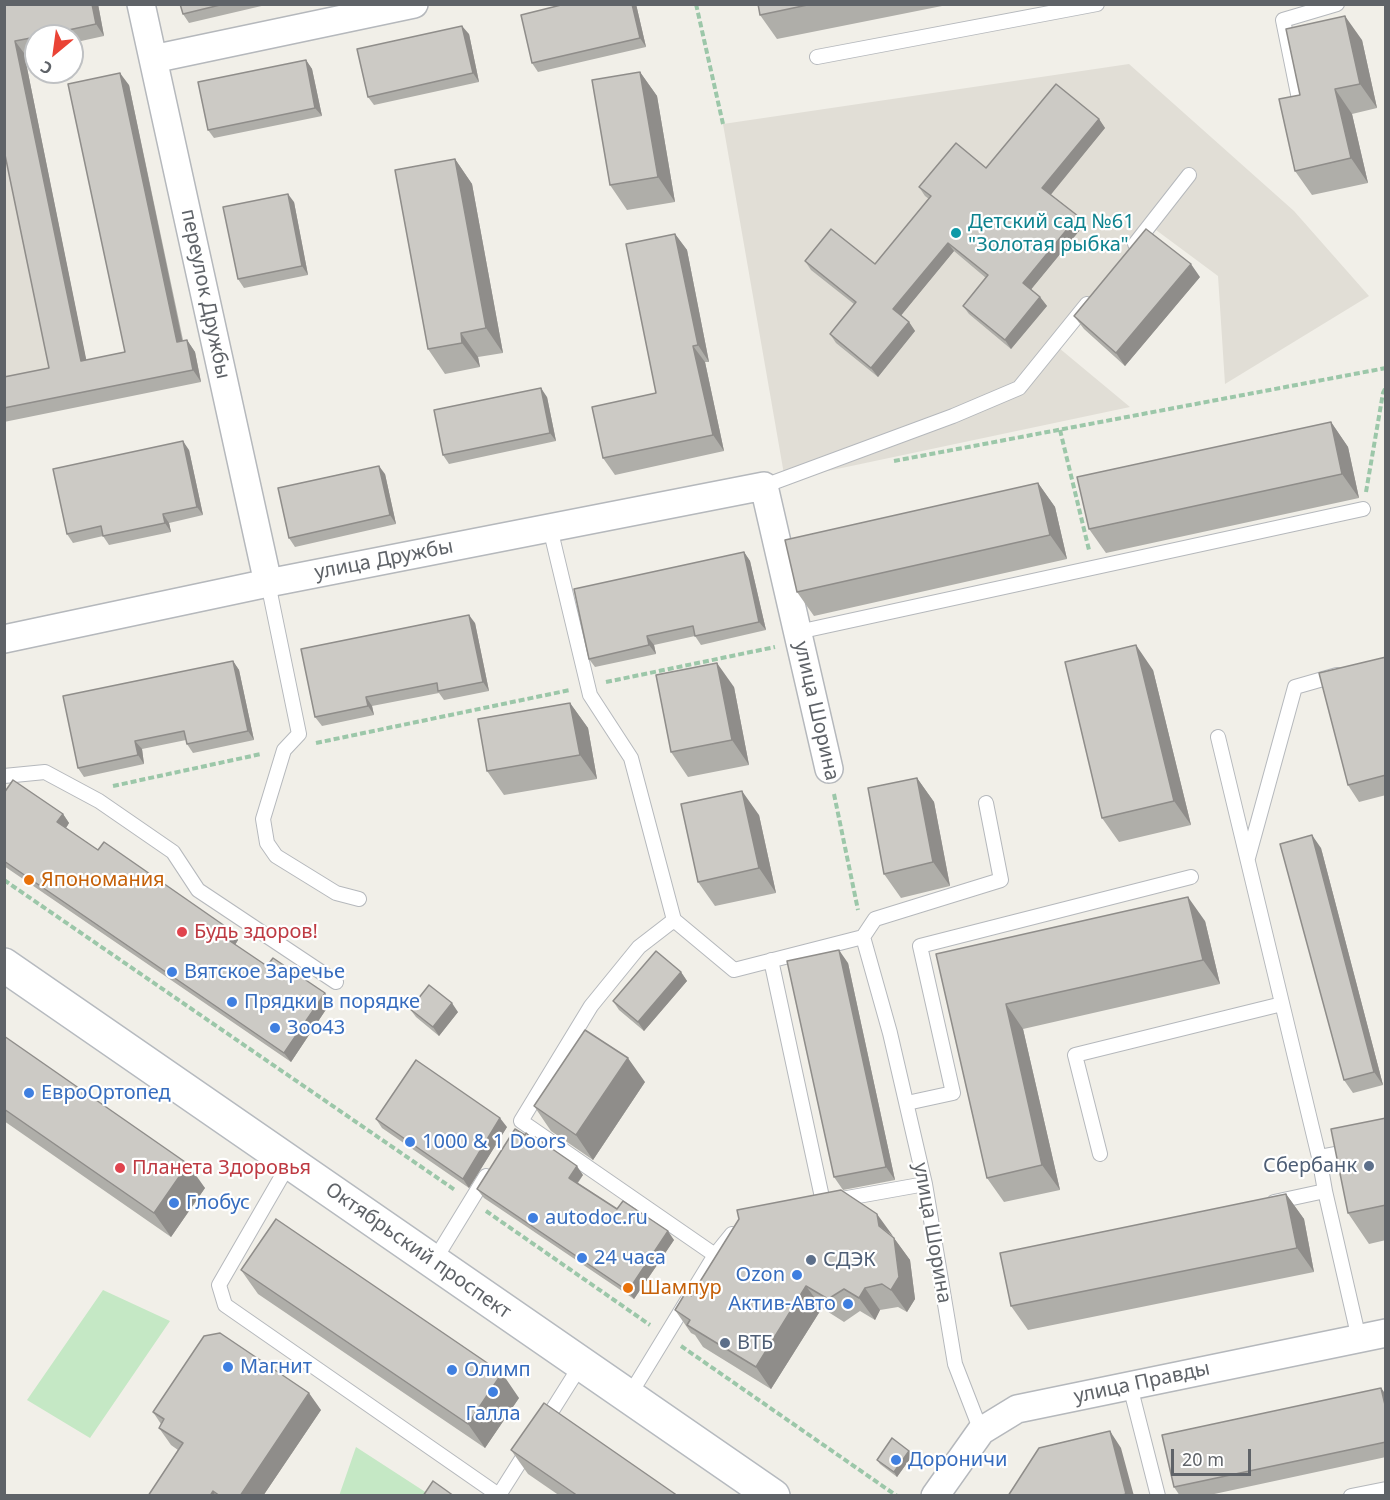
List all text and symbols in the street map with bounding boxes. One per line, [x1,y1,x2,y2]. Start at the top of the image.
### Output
north arrow [24,24,84,84]
text: С [36,56,56,80]
street label: переулок Дружбы [175,207,235,381]
place label: Детский сад №61 "Золотая рыбка" [968,210,1135,257]
marker: Детский сад №61 "Золотая рыбка" [949,226,963,240]
street label: улица Дружбы [313,535,455,585]
street label: улица Шорина [788,639,844,783]
place label: Япономания [41,868,165,892]
marker: Япономания [22,873,36,887]
place label: Будь здоров! [194,920,318,944]
marker: Будь здоров! [175,925,189,939]
place label: Вятское Заречье [184,960,345,984]
marker: Вятское Заречье [165,965,179,979]
place label: Прядки в порядке [244,990,420,1014]
marker: Прядки в порядке [225,995,239,1009]
place label: Зоо43 [287,1016,345,1040]
marker: Зоо43 [268,1021,282,1035]
place label: ЕвроОртопед [41,1081,171,1105]
marker: ЕвроОртопед [22,1086,36,1100]
place label: 1000 & 1 Doors [422,1130,566,1154]
marker: 1000 & 1 Doors [403,1135,417,1149]
place label: Сбербанк [1263,1154,1357,1178]
place label: Планета Здоровья [132,1156,311,1180]
marker: Сбербанк [1362,1159,1376,1173]
marker: Планета Здоровья [113,1161,127,1175]
street label: улица Шорина [908,1161,956,1305]
street label: Октябрьский проспект [320,1178,516,1324]
place label: Глобус [186,1191,250,1215]
marker: Глобус [167,1196,181,1210]
place label: autodoc.ru [545,1206,648,1230]
marker: autodoc.ru [526,1211,540,1225]
place label: 24 часа [594,1246,666,1270]
place label: СДЭК [823,1248,876,1272]
marker: 24 часа [575,1251,589,1265]
marker: СДЭК [804,1253,818,1267]
place label: Ozon [736,1263,785,1287]
marker: Ozon [790,1268,804,1282]
place label: Шампур [640,1276,722,1300]
marker: Шампур [621,1281,635,1295]
place label: Актив-Авто [728,1292,836,1316]
marker: Актив-Авто [841,1297,855,1311]
place label: ВТБ [737,1331,773,1355]
marker: ВТБ [718,1336,732,1350]
place label: Магнит [240,1355,312,1379]
street label: улица Правды [1072,1357,1212,1409]
place label: Олимп [464,1358,531,1382]
marker: Магнит [221,1360,235,1374]
marker: Олимп [445,1363,459,1377]
marker: Галла [486,1385,500,1399]
place label: Галла [465,1402,521,1426]
scale bar [1174,1437,1254,1475]
text: 20 m [1182,1447,1224,1471]
place label: Дороничи [908,1448,1007,1472]
marker: Дороничи [889,1453,903,1467]

